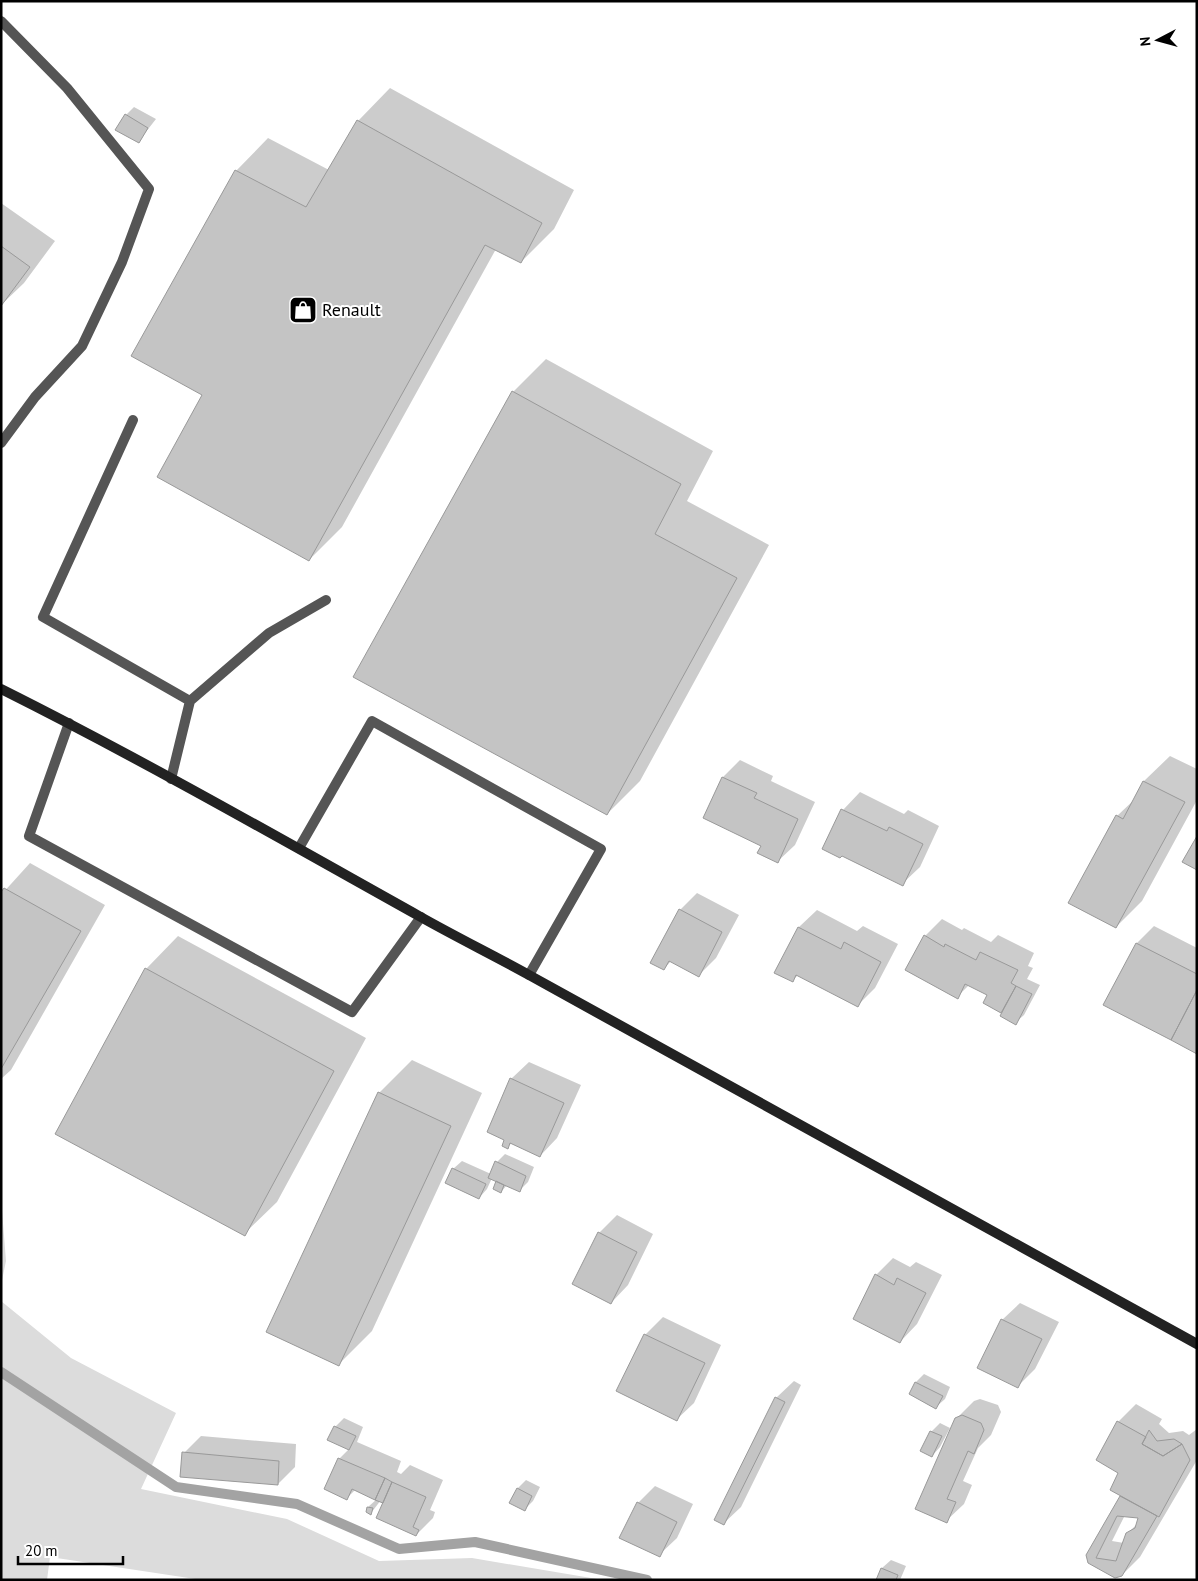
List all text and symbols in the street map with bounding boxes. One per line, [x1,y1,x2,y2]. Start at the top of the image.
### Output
north arrow [1133,15,1183,65]
text: N [1136,36,1155,47]
shop icon: Renault [288,295,318,325]
place label: Renault [322,298,381,321]
scale bar [18,1534,122,1566]
text: 20 m [25,1541,58,1560]

